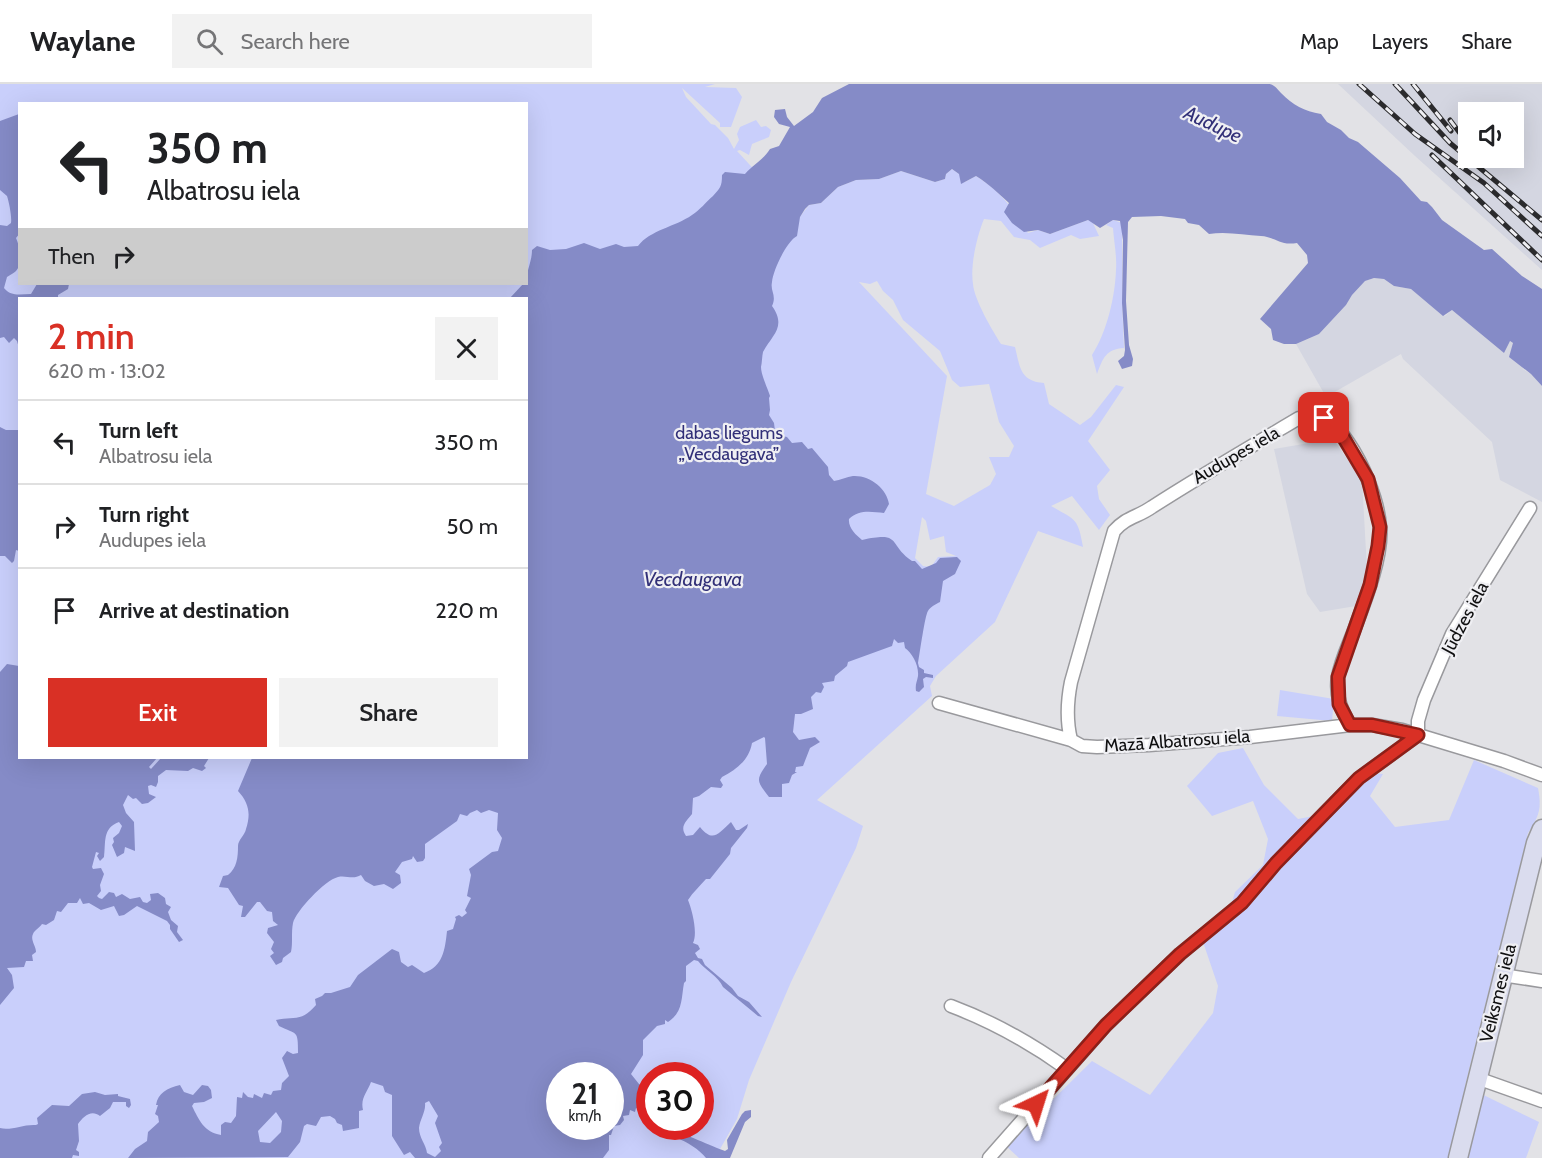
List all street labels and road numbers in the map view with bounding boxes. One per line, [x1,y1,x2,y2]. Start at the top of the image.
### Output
street label: Audupes iela [1189,421,1284,489]
street label: Jūdzes iela [1436,578,1493,659]
street label: Mazā Albatrosu iela [1103,725,1251,757]
street label: Veiksmes iela [1475,941,1521,1045]

